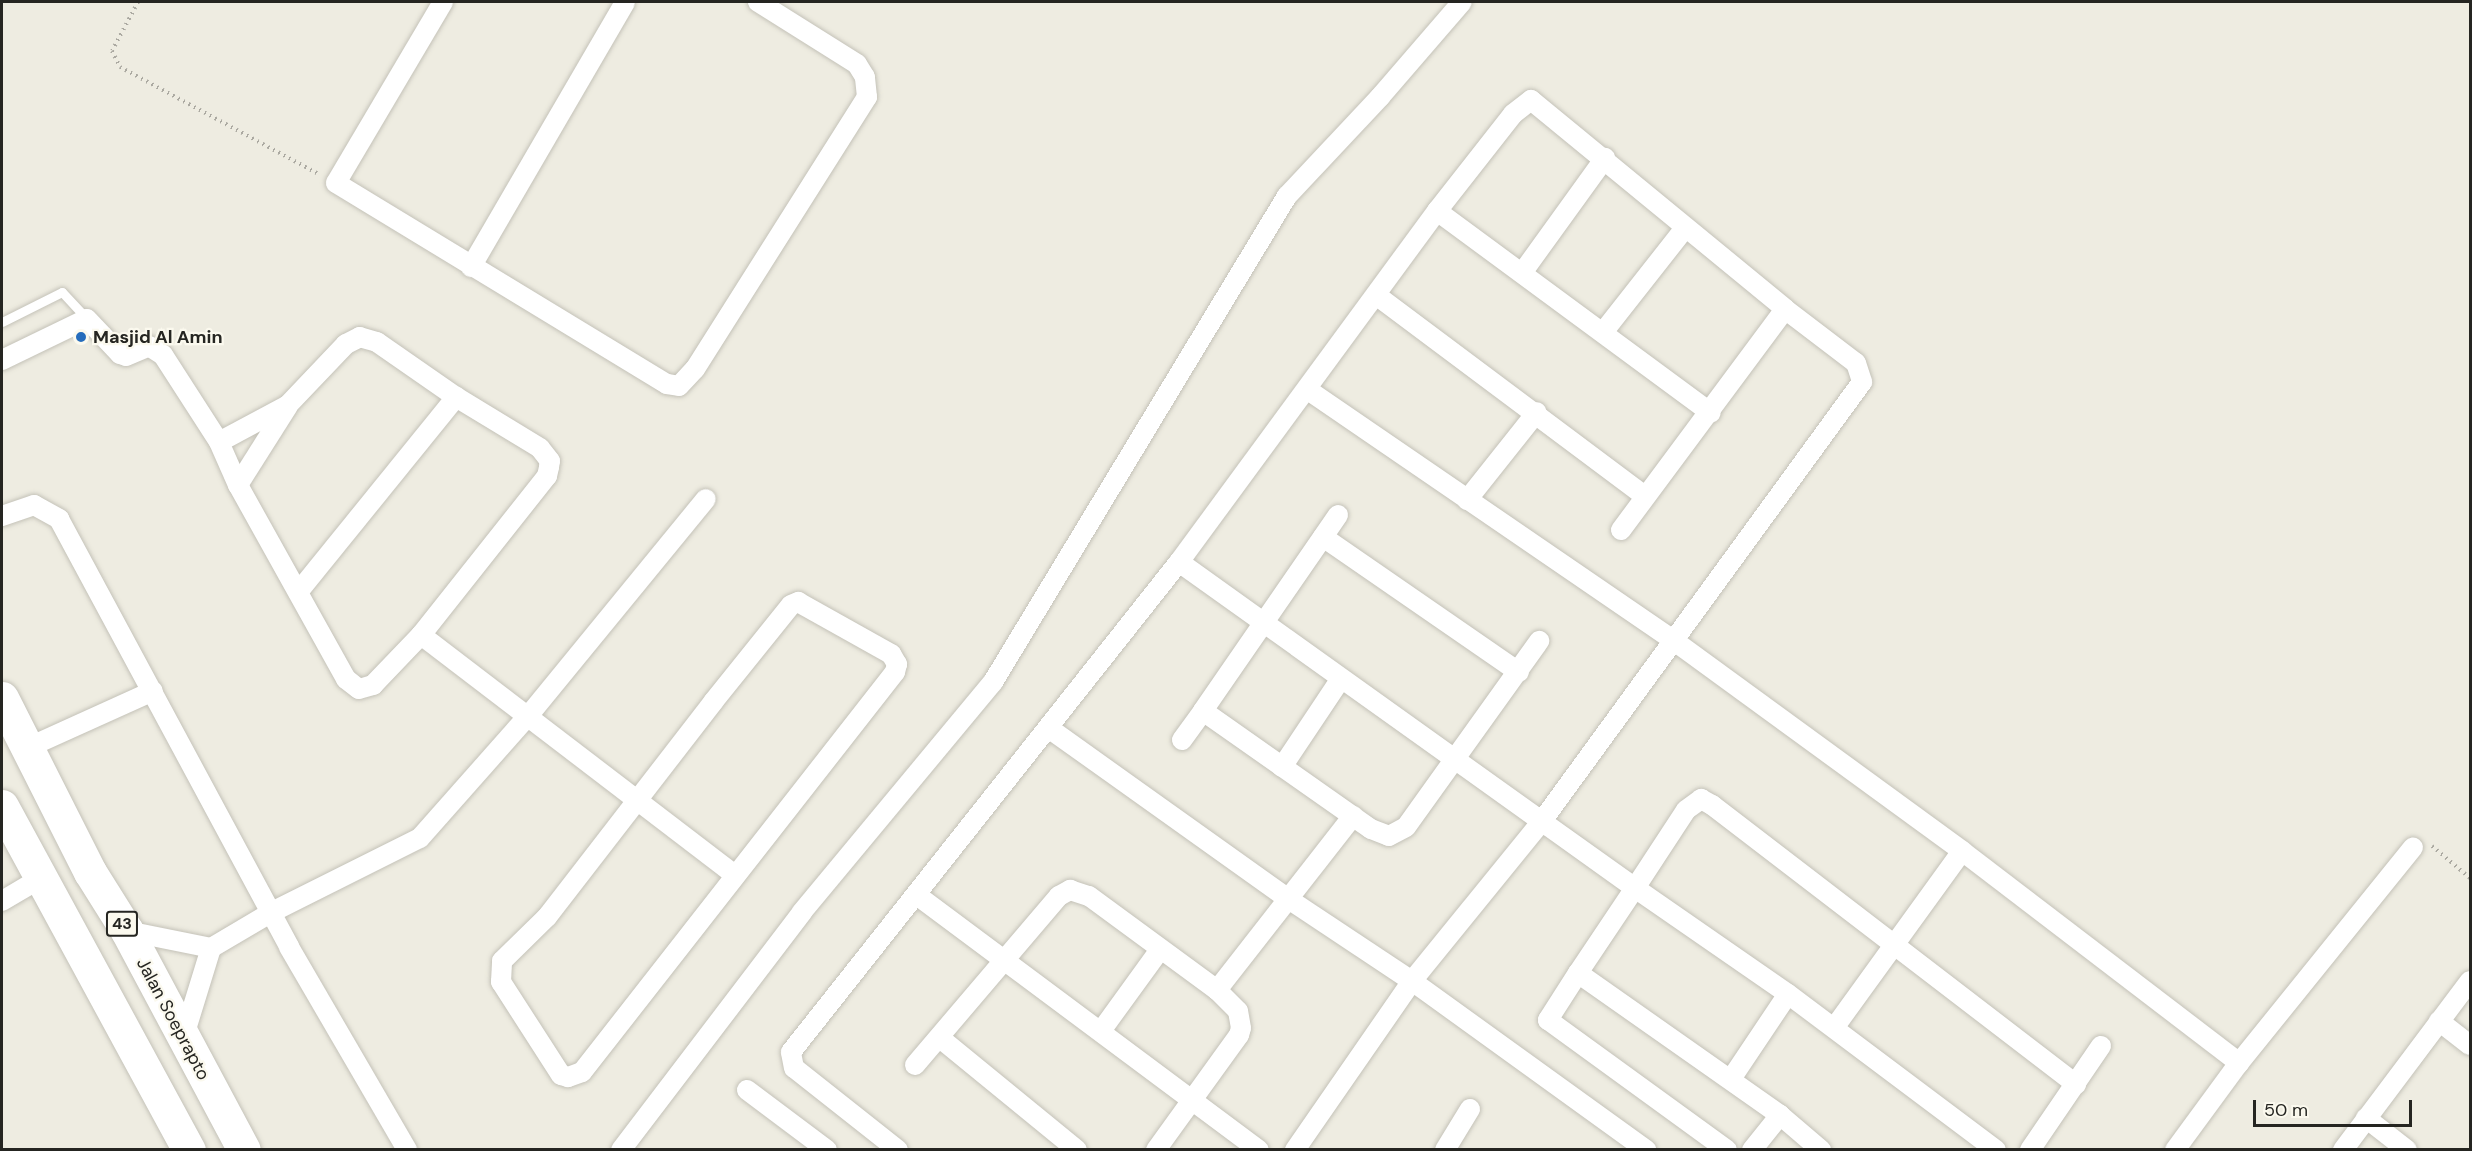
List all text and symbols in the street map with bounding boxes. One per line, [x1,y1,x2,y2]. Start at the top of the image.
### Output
place label: Masjid Al Amin [93,326,222,348]
marker: Masjid Al Amin [74,330,88,344]
road number: 43 [106,911,138,937]
street label: Jalan Soeprapto [132,954,214,1084]
scale bar [2256,1088,2415,1126]
text: 50 m [2264,1098,2308,1122]

